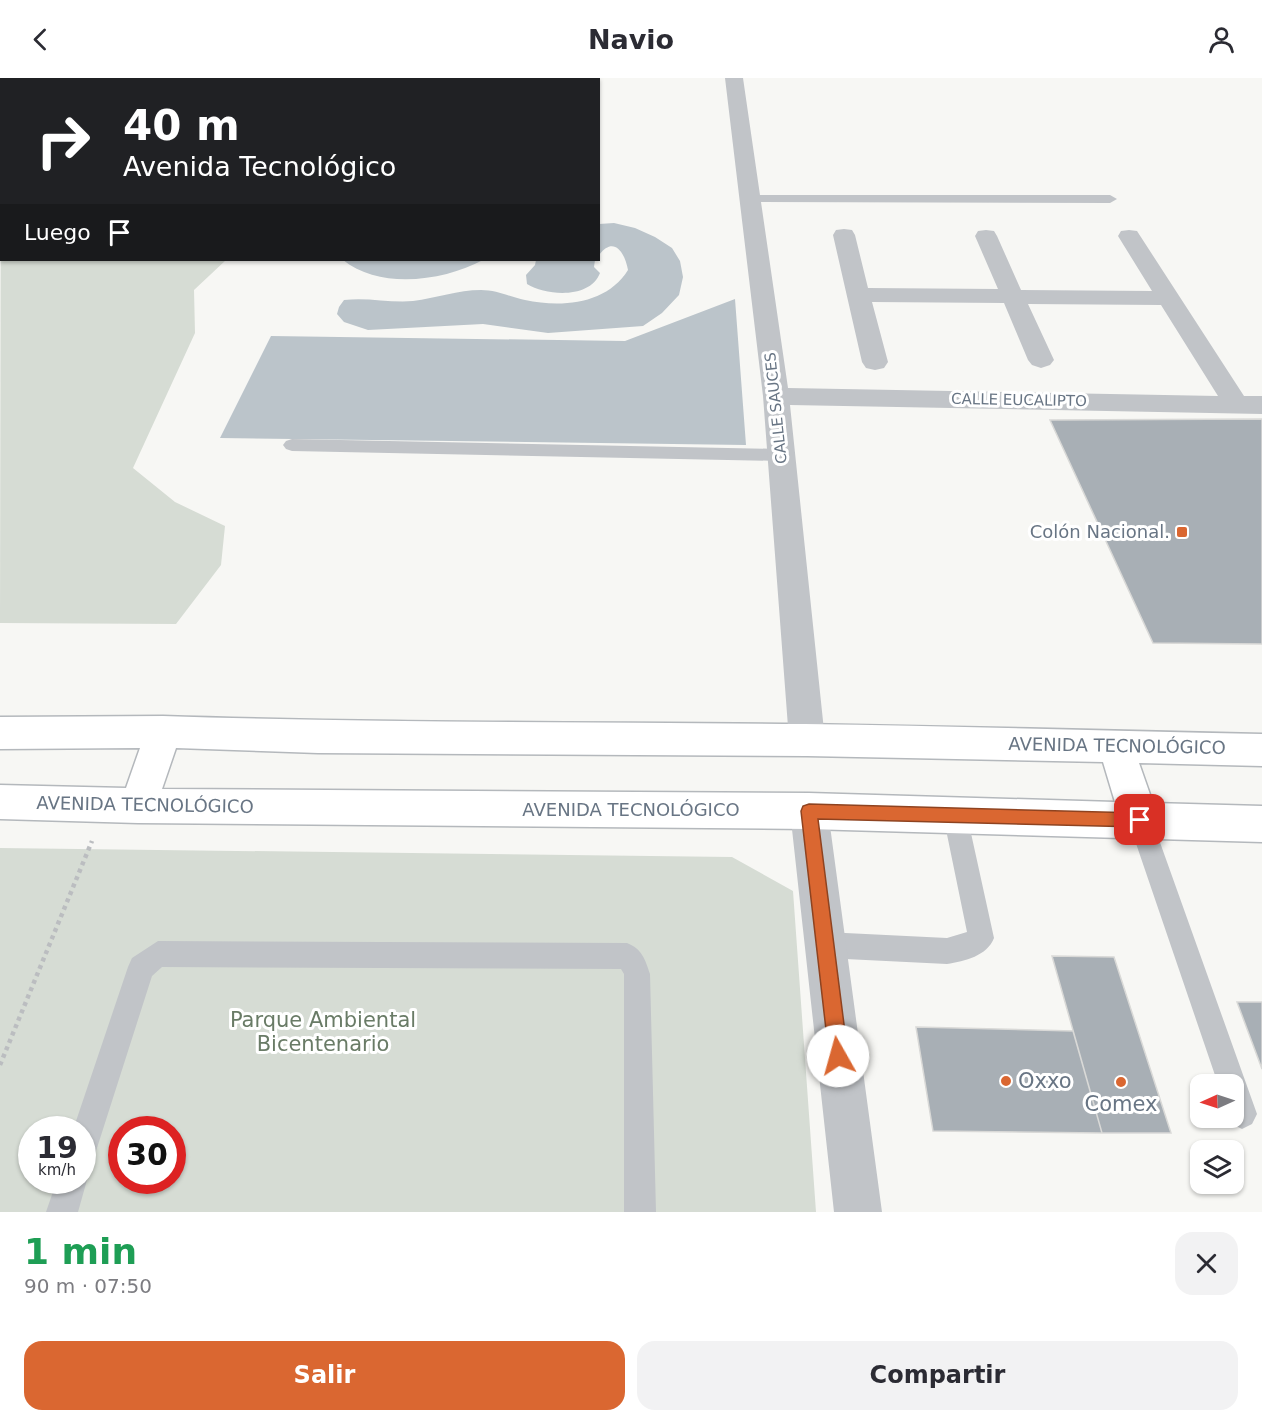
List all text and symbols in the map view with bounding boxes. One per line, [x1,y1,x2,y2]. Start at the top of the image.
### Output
icon: back [24,23,57,56]
icon: person [1205,23,1238,56]
text: Navio [588,24,674,55]
text: 40 m [123,101,240,150]
icon: right [24,102,102,180]
text: Avenida Tecnológico [123,151,396,182]
icon: arrive [103,216,136,249]
text: Luego [24,220,91,245]
street label: CALLE SAUCES [761,351,791,465]
street label: CALLE EUCALIPTO [951,390,1087,410]
place label: Colón Nacional. [1030,521,1170,542]
marker: Colón Nacional. [1175,525,1189,539]
street label: AVENIDA TECNOLÓGICO [1008,733,1226,758]
street label: AVENIDA TECNOLÓGICO [36,792,254,817]
pin [1114,794,1165,845]
street label: AVENIDA TECNOLÓGICO [522,799,740,820]
icon: arrive [1123,803,1156,836]
park label: Parque Ambiental Bicentenario [230,1008,416,1056]
position arrow [806,1024,870,1088]
place label: Oxxo [1018,1069,1072,1093]
marker: Oxxo [999,1074,1013,1088]
north arrow [1190,1074,1244,1128]
map controls [1190,1074,1244,1194]
marker: Comex [1114,1075,1128,1089]
place label: Comex [1085,1092,1157,1116]
speed limit sign: 30 [108,1116,186,1194]
text: 19 [36,1130,78,1165]
button: layers [1190,1140,1244,1194]
text: km/h [38,1161,76,1179]
text: 1 min [24,1231,137,1272]
button: close [1175,1232,1238,1295]
text: 90 m · 07:50 [24,1274,152,1298]
button: Salir [24,1341,625,1410]
button: Compartir [637,1341,1238,1410]

